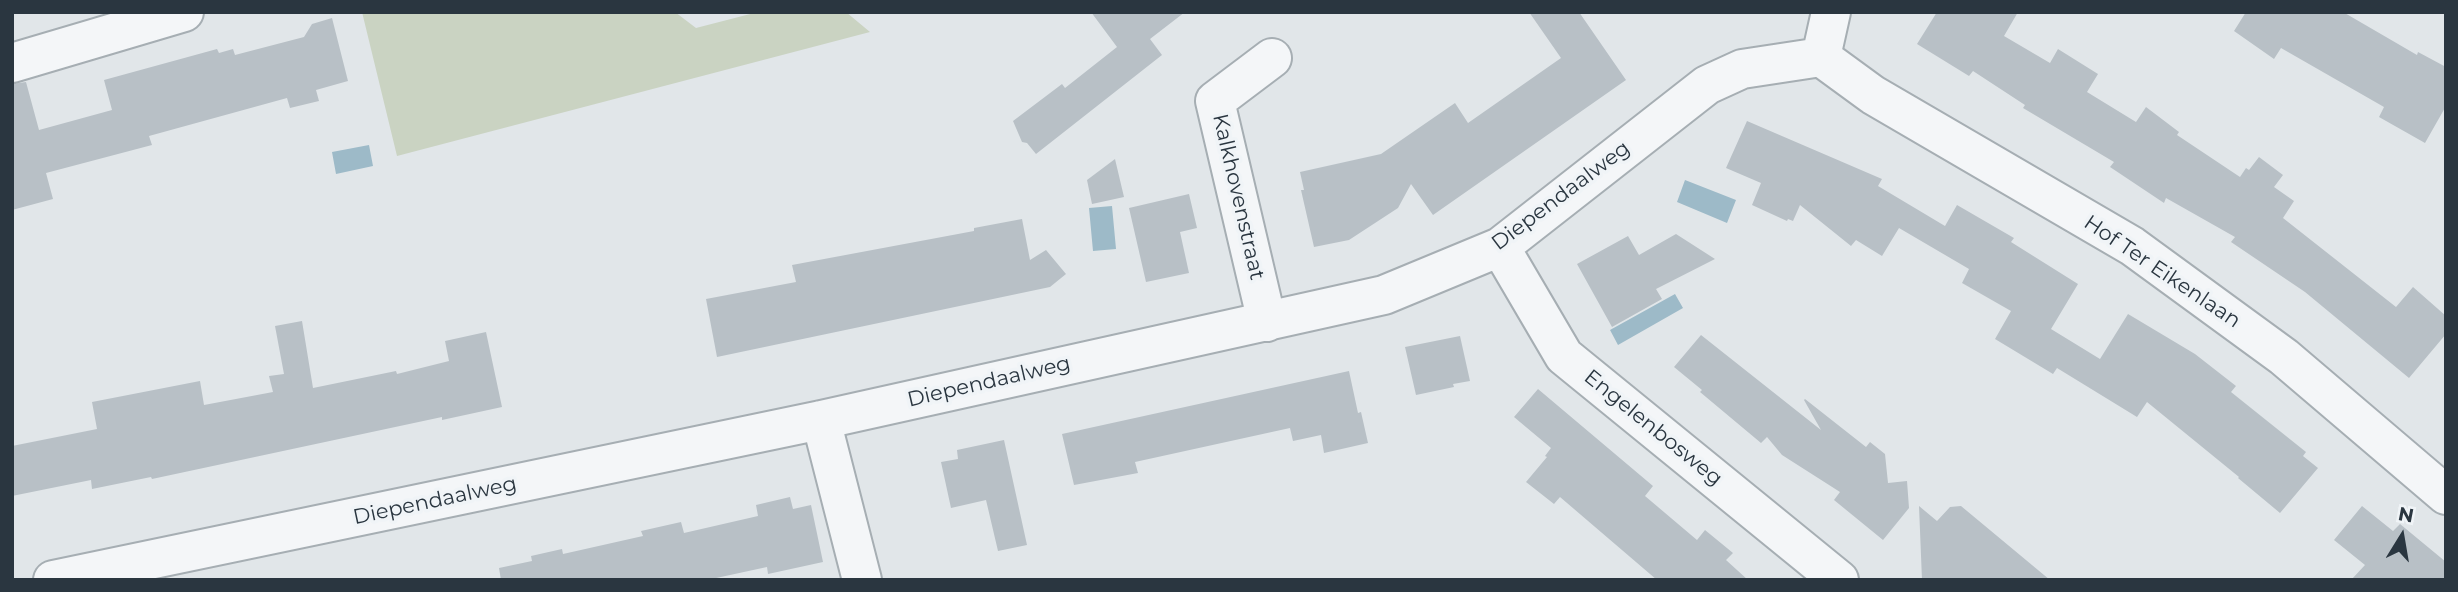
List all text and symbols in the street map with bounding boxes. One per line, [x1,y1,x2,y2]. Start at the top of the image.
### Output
street label: Kalkhovenstraat [1207,111,1269,283]
street label: Diependaalweg [1487,136,1635,256]
street label: Hof Ter Eikenlaan [2079,210,2245,334]
street label: Diependaalweg [905,351,1073,413]
street label: Engelenbosweg [1579,365,1727,491]
street label: Diependaalweg [351,471,519,531]
north arrow [2367,501,2437,571]
text: N [2396,502,2416,528]

